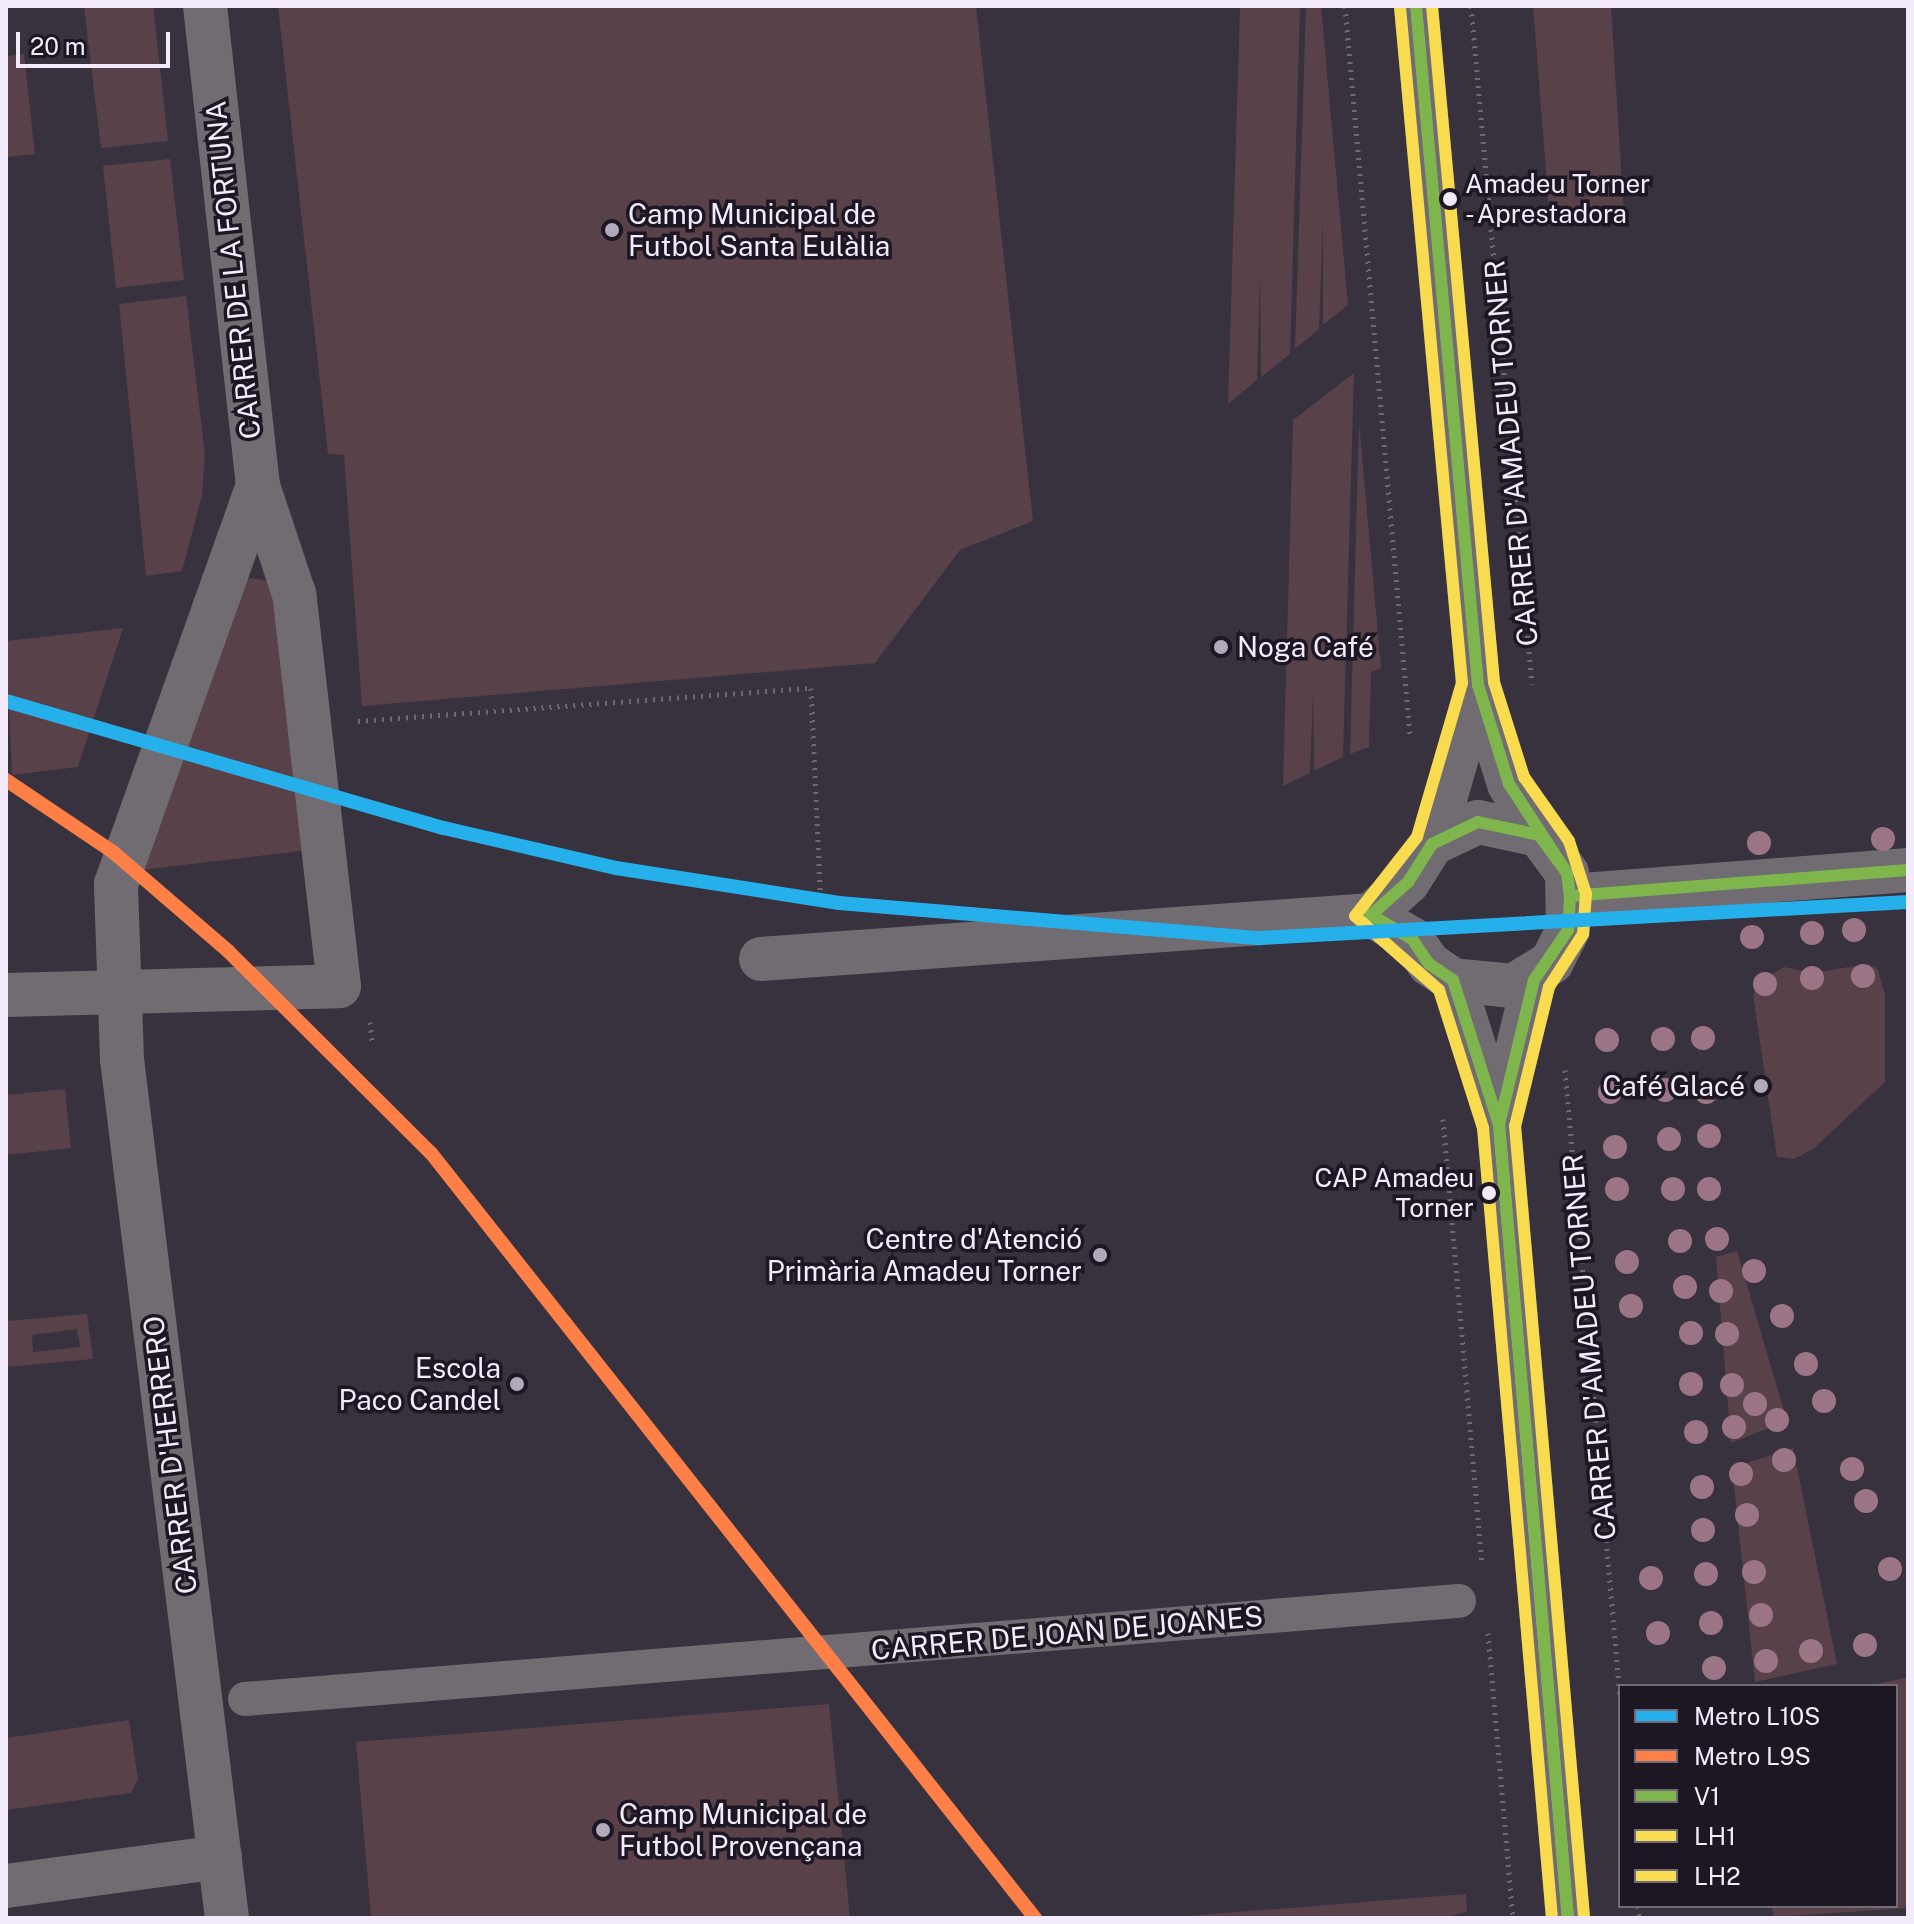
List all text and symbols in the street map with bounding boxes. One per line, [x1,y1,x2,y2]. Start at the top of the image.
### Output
scale bar [20,16,174,66]
text: 20 m [30,32,86,60]
street label: CARRER DE LA FORTUNA [199,99,267,441]
place label: Amadeu Torner - Aprestadora [1465,168,1650,230]
marker: Amadeu Torner - Aprestadora [1442,191,1458,207]
place label: Camp Municipal de Futbol Santa Eulàlia [628,197,890,263]
marker: Camp Municipal de Futbol Santa Eulàlia [603,221,621,239]
street label: CARRER D'AMADEU TORNER [1477,258,1545,648]
place label: Noga Café [1237,630,1374,664]
marker: Noga Café [1212,638,1230,656]
place label: Café Glacé [1602,1069,1745,1103]
marker: Café Glacé [1752,1077,1770,1095]
street label: CARRER D'AMADEU TORNER [1555,1152,1623,1542]
place label: CAP Amadeu Torner [1315,1162,1474,1224]
marker: CAP Amadeu Torner [1481,1185,1497,1201]
place label: Centre d'Atenció Primària Amadeu Torner [767,1222,1082,1288]
marker: Centre d'Atenció Primària Amadeu Torner [1089,1244,1111,1266]
street label: CARRER D'HERRERO [136,1314,204,1596]
place label: Escola Paco Candel [338,1351,501,1417]
marker: Escola Paco Candel [508,1375,526,1393]
street label: CARRER DE JOAN DE JOANES [870,1599,1264,1667]
legend [1618,1684,1898,1908]
text: Metro L10S [1694,1702,1820,1730]
text: Metro L9S [1694,1742,1811,1770]
text: V1 [1694,1782,1720,1810]
place label: Camp Municipal de Futbol Provençana [619,1797,868,1863]
marker: Camp Municipal de Futbol Provençana [594,1821,612,1839]
text: LH1 [1694,1822,1736,1850]
text: LH2 [1694,1862,1741,1890]

